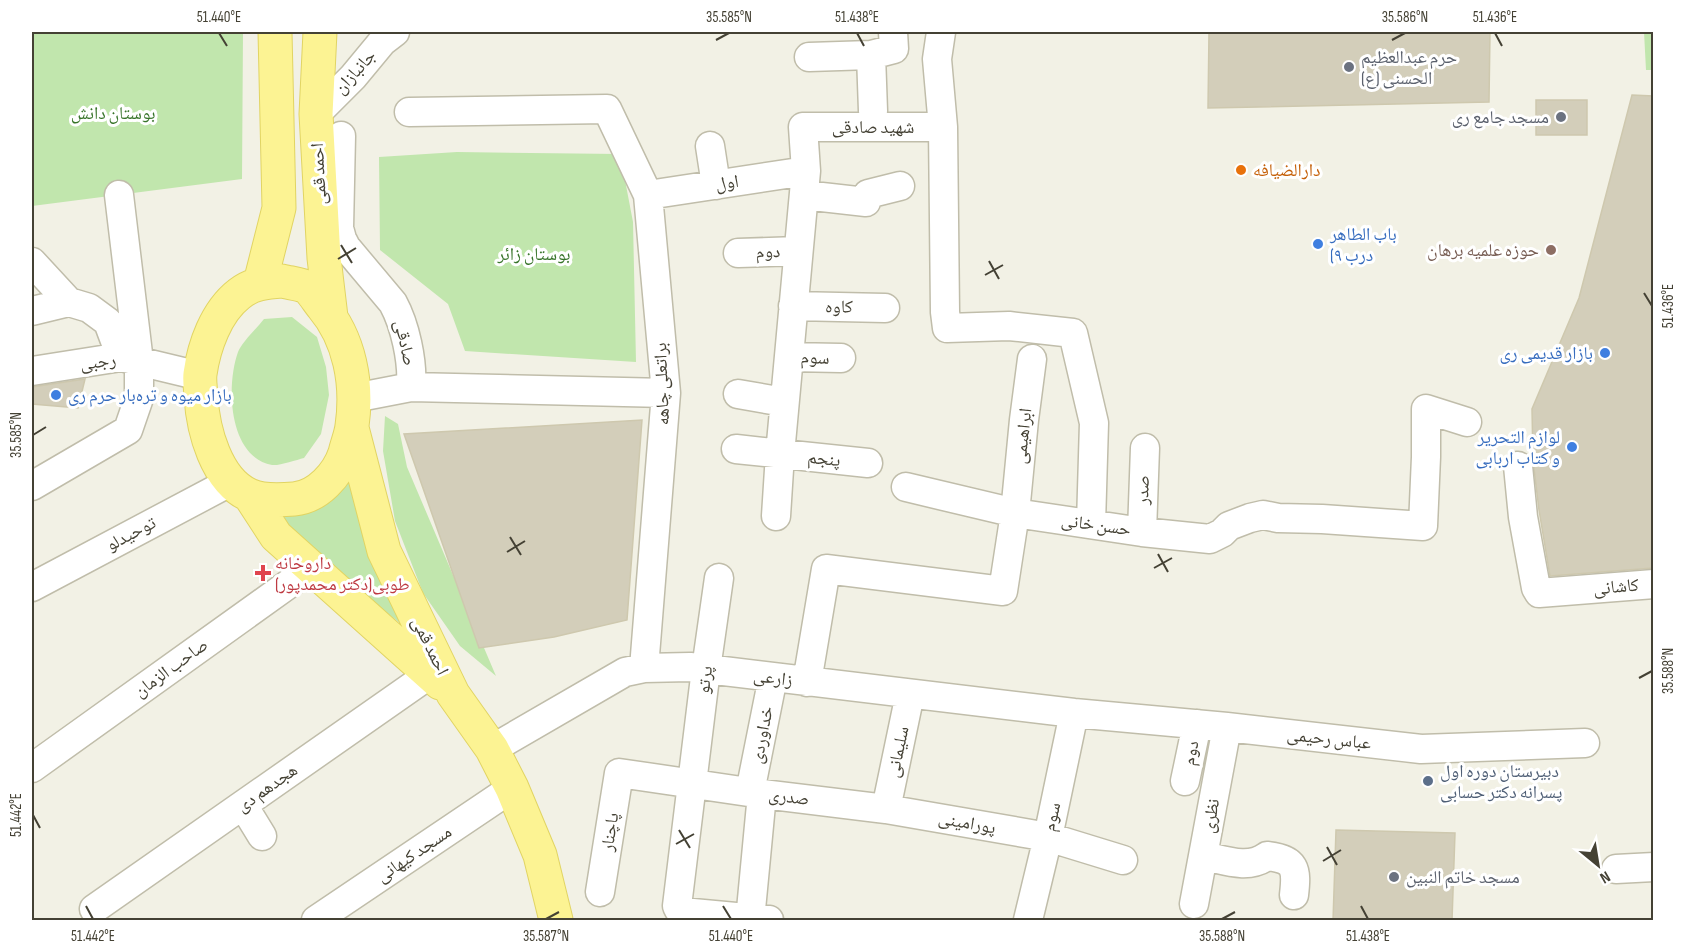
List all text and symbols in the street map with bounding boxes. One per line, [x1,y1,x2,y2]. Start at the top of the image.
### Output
text: 51.440°E [197,8,241,27]
text: 35.585°N [706,8,752,27]
text: 51.438°E [835,8,879,27]
text: 35.586°N [1382,8,1428,27]
text: 51.436°E [1473,8,1517,27]
street label: جانبازان [330,45,380,99]
place label: حرم عبدالعظیم الحسنی (ع) [1361,47,1457,89]
marker: حرم عبدالعظیم الحسنی (ع) [1342,60,1356,74]
park label: بوستان دانش [71,103,155,124]
place label: مسجد جامع ری [1452,107,1549,129]
marker: مسجد جامع ری [1554,110,1568,124]
street label: شهید صادقی [832,117,914,138]
street label: احمد قمی [307,143,331,205]
place label: دارالضیافه [1253,160,1321,181]
marker: دارالضیافه [1234,163,1248,177]
street label: اول [714,171,740,195]
place label: باب الطاهر (درب ۹ [1329,224,1397,266]
marker: باب الطاهر (درب ۹ [1311,237,1325,251]
place label: حوزه علمیه برهان [1427,240,1539,261]
street label: دوم [755,241,781,264]
marker: حوزه علمیه برهان [1544,243,1558,257]
park label: بوستان زائر [496,244,571,265]
text: 51.436°E [1659,284,1678,328]
street label: کاوه [825,296,854,318]
street label: صادقی [390,318,420,368]
street label: براتعلی چاهه [650,342,674,426]
place label: بازار قدیمی ری [1499,343,1593,364]
marker: بازار قدیمی ری [1598,346,1612,360]
street label: سوم [800,347,830,370]
street label: رجبی [79,349,117,375]
place label: بازار میوه و تره‌بار حرم ری [68,385,232,407]
marker: بازار میوه و تره‌بار حرم ری [49,388,63,402]
street label: ابراهیمی [1010,407,1036,465]
text: 35.585°N [7,412,26,458]
place label: لوازم التحریر و کتاب اربابی [1475,427,1560,469]
marker: لوازم التحریر و کتاب اربابی [1565,440,1579,454]
street label: پنجم [806,447,841,472]
street label: صدر [1132,475,1154,506]
street label: حسن خانی [1060,510,1132,540]
street label: توحیدلو [103,512,159,556]
place label: داروخانه طوبی(دکتر محمدپور) [275,553,410,595]
marker: داروخانه طوبی(دکتر محمدپور) [256,566,270,580]
street label: کاشانی [1592,575,1640,599]
street label: احمد قمی [407,614,453,678]
street label: صاحب الزمان [130,634,212,702]
text: 35.588°N [1659,648,1678,694]
street label: پرتو [693,665,717,695]
street label: زارعی [752,665,794,691]
street label: خداوردی [746,704,778,766]
street label: سلیمانی [882,724,914,780]
street label: عباس رحیمی [1286,724,1372,754]
street label: دوم [1178,739,1205,767]
street label: هجدهم دی [232,759,302,817]
place label: دبیرستان دوره اول پسرانه دکتر حسابی [1440,761,1562,803]
marker: دبیرستان دوره اول پسرانه دکتر حسابی [1421,774,1435,788]
street label: صدری [767,784,811,810]
text: 51.442°E [7,793,26,837]
street label: نظری [1198,797,1224,835]
street label: سوم [1039,801,1066,834]
street label: پورامینی [937,808,997,839]
street label: پاچنار [596,811,624,854]
street label: مسجد کیهانی [372,821,456,887]
north arrow [1568,835,1628,895]
text: N [1596,866,1613,887]
place label: مسجد خاتم النبین [1406,867,1520,889]
marker: مسجد خاتم النبین [1387,870,1401,884]
text: 51.442°E [71,927,115,946]
text: 35.587°N [523,927,569,946]
text: 51.440°E [709,927,753,946]
text: 35.588°N [1199,927,1245,946]
text: 51.438°E [1346,927,1390,946]

